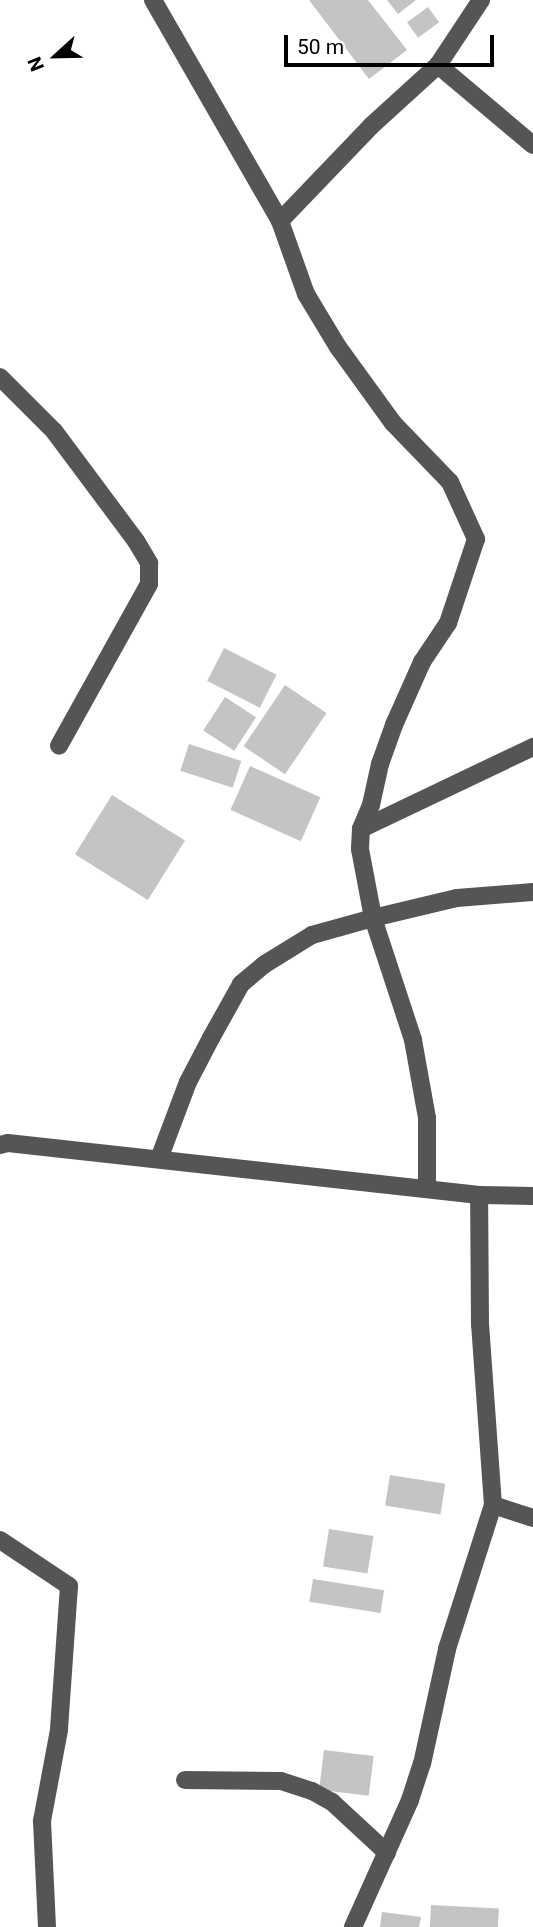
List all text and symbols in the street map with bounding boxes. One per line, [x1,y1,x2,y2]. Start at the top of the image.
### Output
north arrow [21,21,91,91]
scale bar [288,21,498,65]
text: 50 m [297,35,344,59]
text: N [23,54,49,75]

